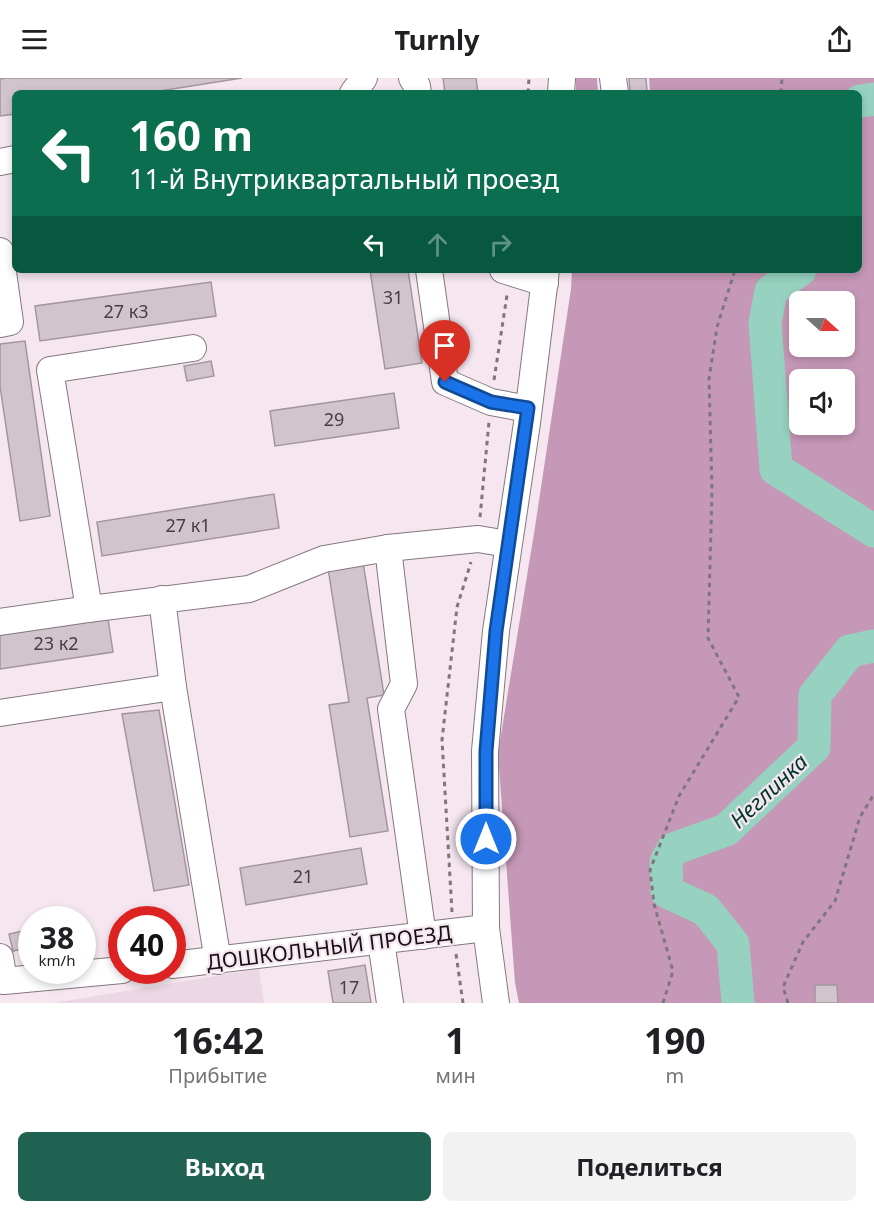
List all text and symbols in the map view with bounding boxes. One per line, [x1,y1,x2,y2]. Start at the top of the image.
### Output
text: Turnly [395,21,479,58]
icon: menu [18,23,51,56]
icon: share [823,23,856,56]
text: 160 m [129,106,253,163]
icon: left [30,114,108,192]
text: 11-й Внутриквартальный проезд [129,160,559,197]
icon: left [358,228,391,261]
icon: ahead [421,228,454,261]
icon: right [484,228,517,261]
house number: 31 [383,285,403,309]
north arrow [789,291,855,357]
map controls [789,291,855,435]
house number: 27 к3 [103,299,149,323]
pin [419,320,470,382]
icon: arrive [428,329,461,362]
button: sound [789,369,855,435]
house number: 29 [324,407,344,431]
house number: 27 к1 [165,513,211,537]
house number: 23 к2 [33,631,79,655]
water label: Неглинка [723,746,813,834]
position arrow [454,807,518,871]
house number: 21 [293,864,313,888]
speed limit sign: 40 [108,906,186,984]
text: 38 [40,917,74,958]
street label: ДОШКОЛЬНЫЙ ПРОЕЗД [205,918,454,976]
text: km/h [39,950,75,970]
house number: 17 [339,975,359,999]
text: 16:42 [172,1016,264,1065]
text: 1 [445,1016,466,1065]
text: 190 [644,1016,706,1065]
text: Прибытие [168,1062,267,1089]
text: мин [436,1062,476,1089]
text: m [665,1062,684,1089]
button: Выход [18,1132,431,1201]
button: Поделиться [443,1132,856,1201]

